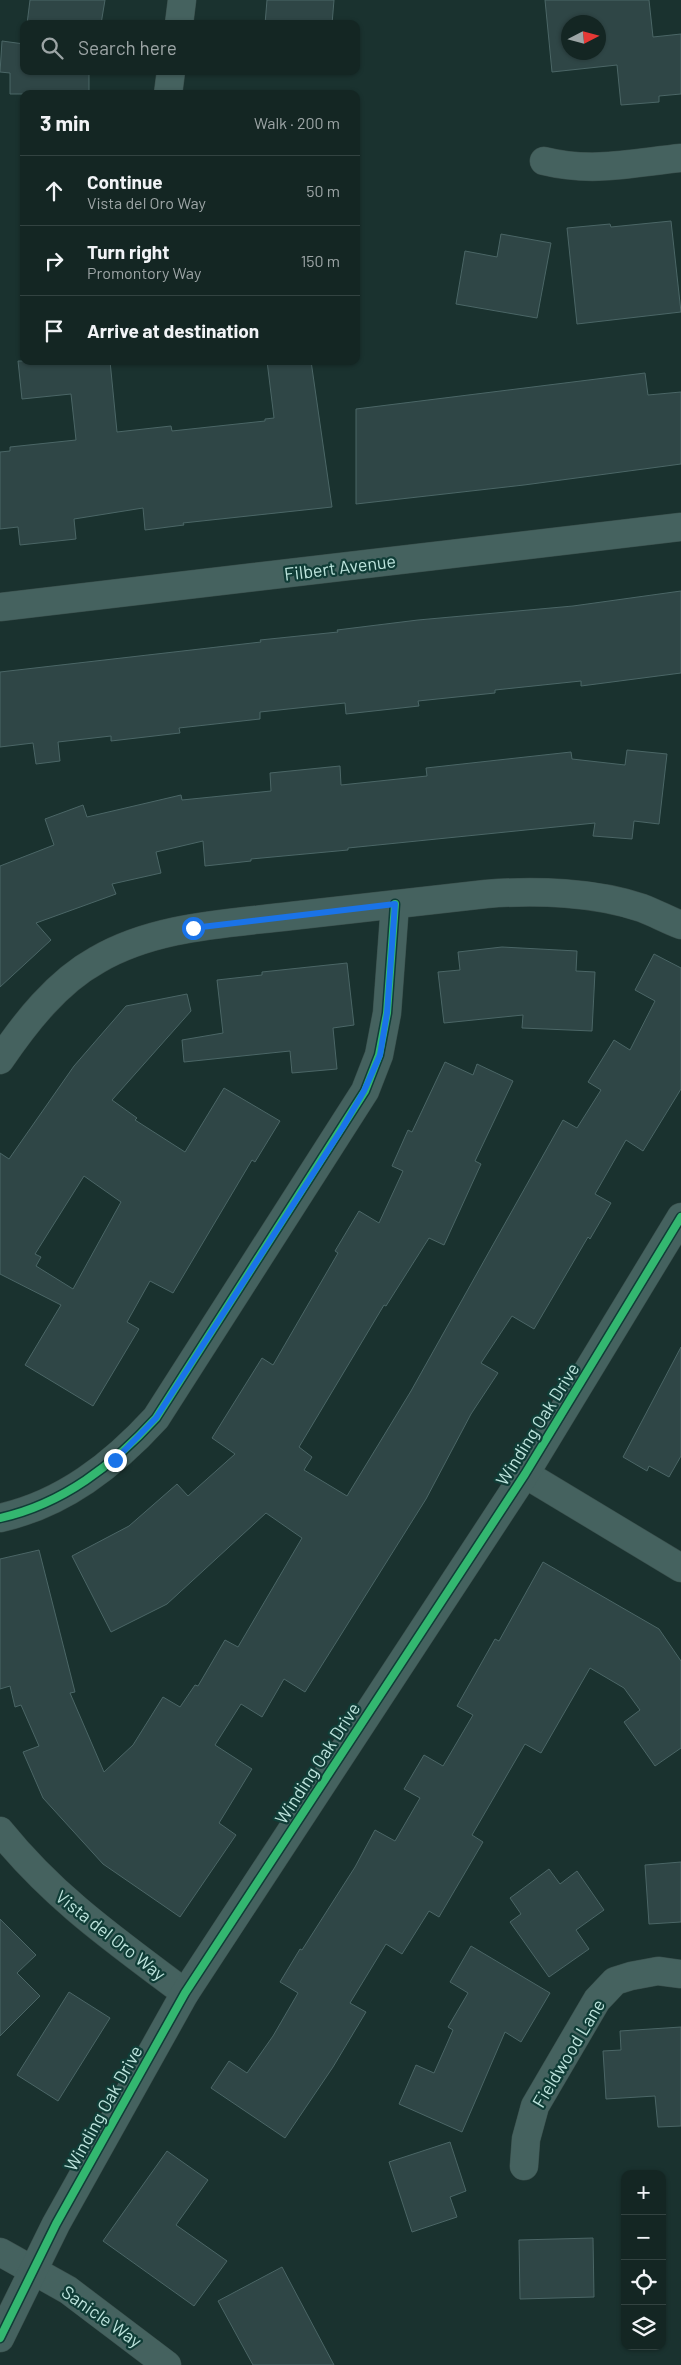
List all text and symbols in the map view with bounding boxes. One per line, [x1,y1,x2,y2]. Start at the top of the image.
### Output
north arrow [561,15,606,60]
search box [20,20,360,75]
icon: search [38,34,66,62]
text: Search here [78,36,177,59]
text: 3 min [40,110,90,135]
text: Walk · 200 m [254,113,340,132]
text: Continue [87,170,163,193]
icon: ahead [40,177,68,205]
text: 50 m [306,181,340,200]
text: Vista del Oro Way [87,193,206,212]
text: Turn right [87,240,169,263]
icon: right [40,247,68,275]
text: 150 m [301,251,340,270]
text: Promontory Way [87,263,201,282]
icon: arrive [40,317,68,345]
text: Arrive at destination [87,319,259,342]
street label: Filbert Avenue [283,549,397,585]
route start [182,917,205,940]
street label: Winding Oak Drive [490,1359,584,1489]
route end [104,1449,127,1472]
street label: Winding Oak Drive [270,1698,364,1828]
street label: Vista del Oro Way [52,1885,170,1985]
street label: Fieldwood Lane [527,1995,609,2111]
street label: Winding Oak Drive [59,2041,147,2175]
map controls [621,2170,666,2350]
button: + [621,2170,666,2215]
button: − [621,2215,666,2260]
button: locate [621,2260,666,2305]
street label: Sanicle Way [58,2280,146,2352]
button: layers [621,2305,666,2350]

